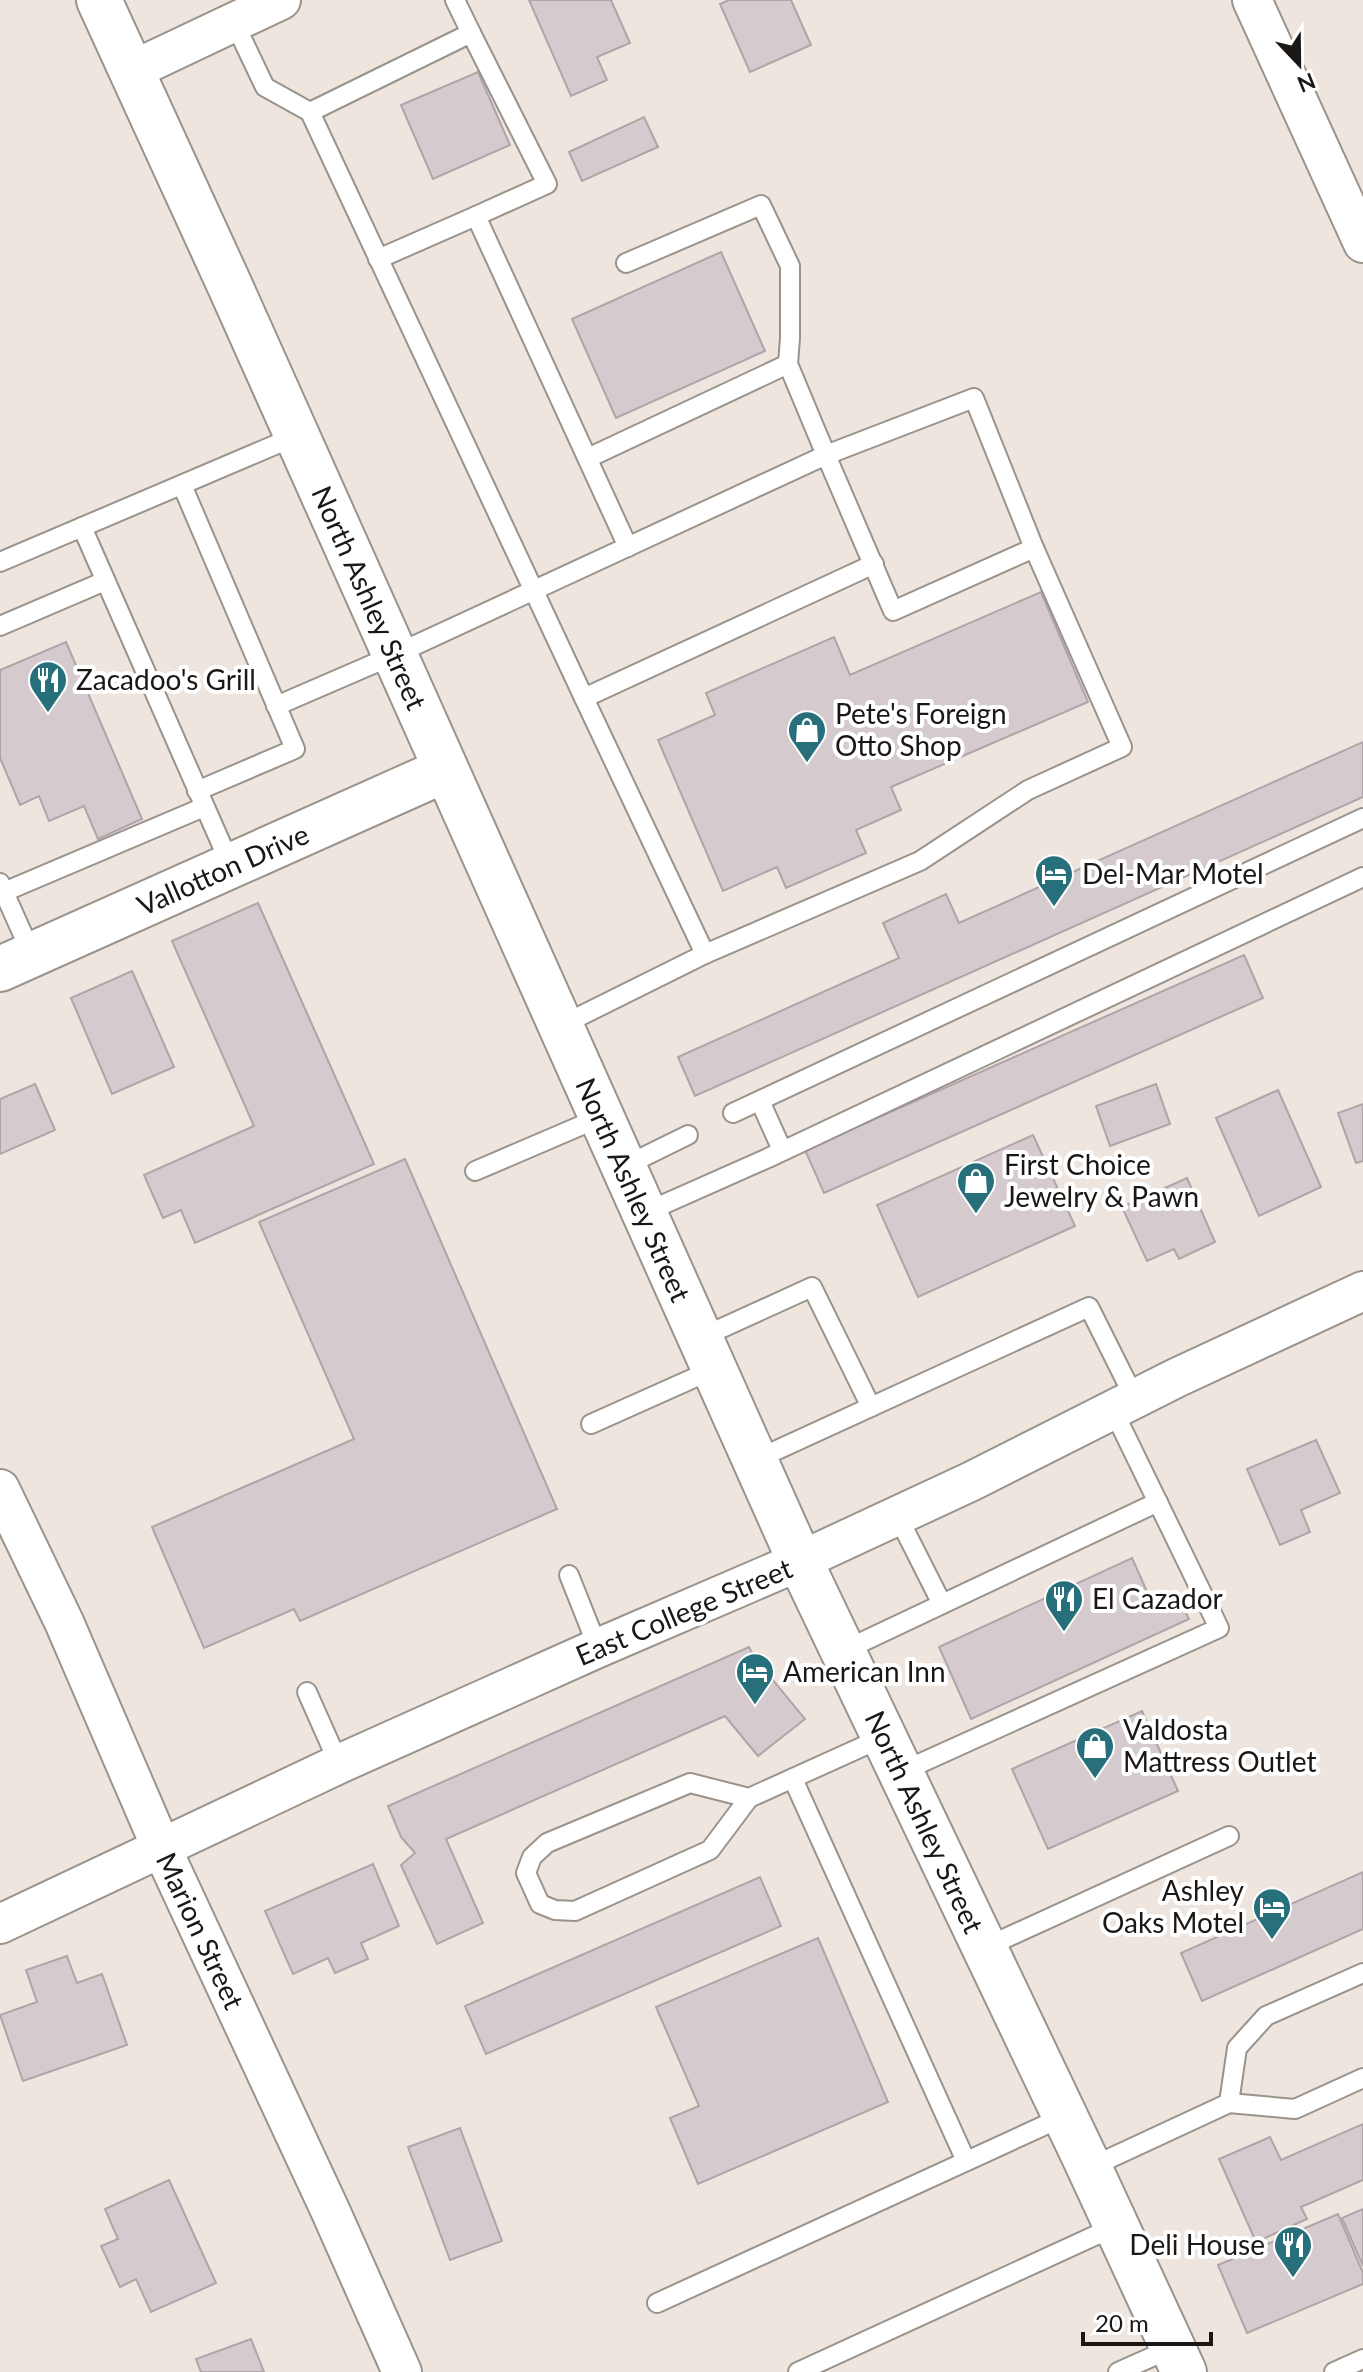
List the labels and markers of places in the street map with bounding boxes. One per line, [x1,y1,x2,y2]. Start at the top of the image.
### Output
restaurant icon: Zacadoo's Grill [27,659,69,714]
place label: Zacadoo's Grill [76,662,256,696]
place label: Pete's Foreign Otto Shop [835,696,1007,762]
shop icon: Pete's Foreign Otto Shop [786,709,828,764]
hotel icon: Del-Mar Motel [1033,853,1075,908]
place label: Del-Mar Motel [1082,856,1264,890]
place label: First Choice Jewelry & Pawn [1004,1147,1199,1213]
shop icon: First Choice Jewelry & Pawn [955,1160,997,1215]
restaurant icon: El Cazador [1043,1578,1085,1633]
place label: El Cazador [1092,1581,1223,1615]
hotel icon: American Inn [734,1651,776,1706]
place label: American Inn [783,1654,946,1688]
place label: Valdosta Mattress Outlet [1123,1712,1316,1778]
shop icon: Valdosta Mattress Outlet [1074,1725,1116,1780]
place label: Ashley Oaks Motel [1102,1873,1245,1939]
hotel icon: Ashley Oaks Motel [1251,1886,1293,1941]
restaurant icon: Deli House [1272,2224,1314,2279]
place label: Deli House [1129,2227,1265,2261]

